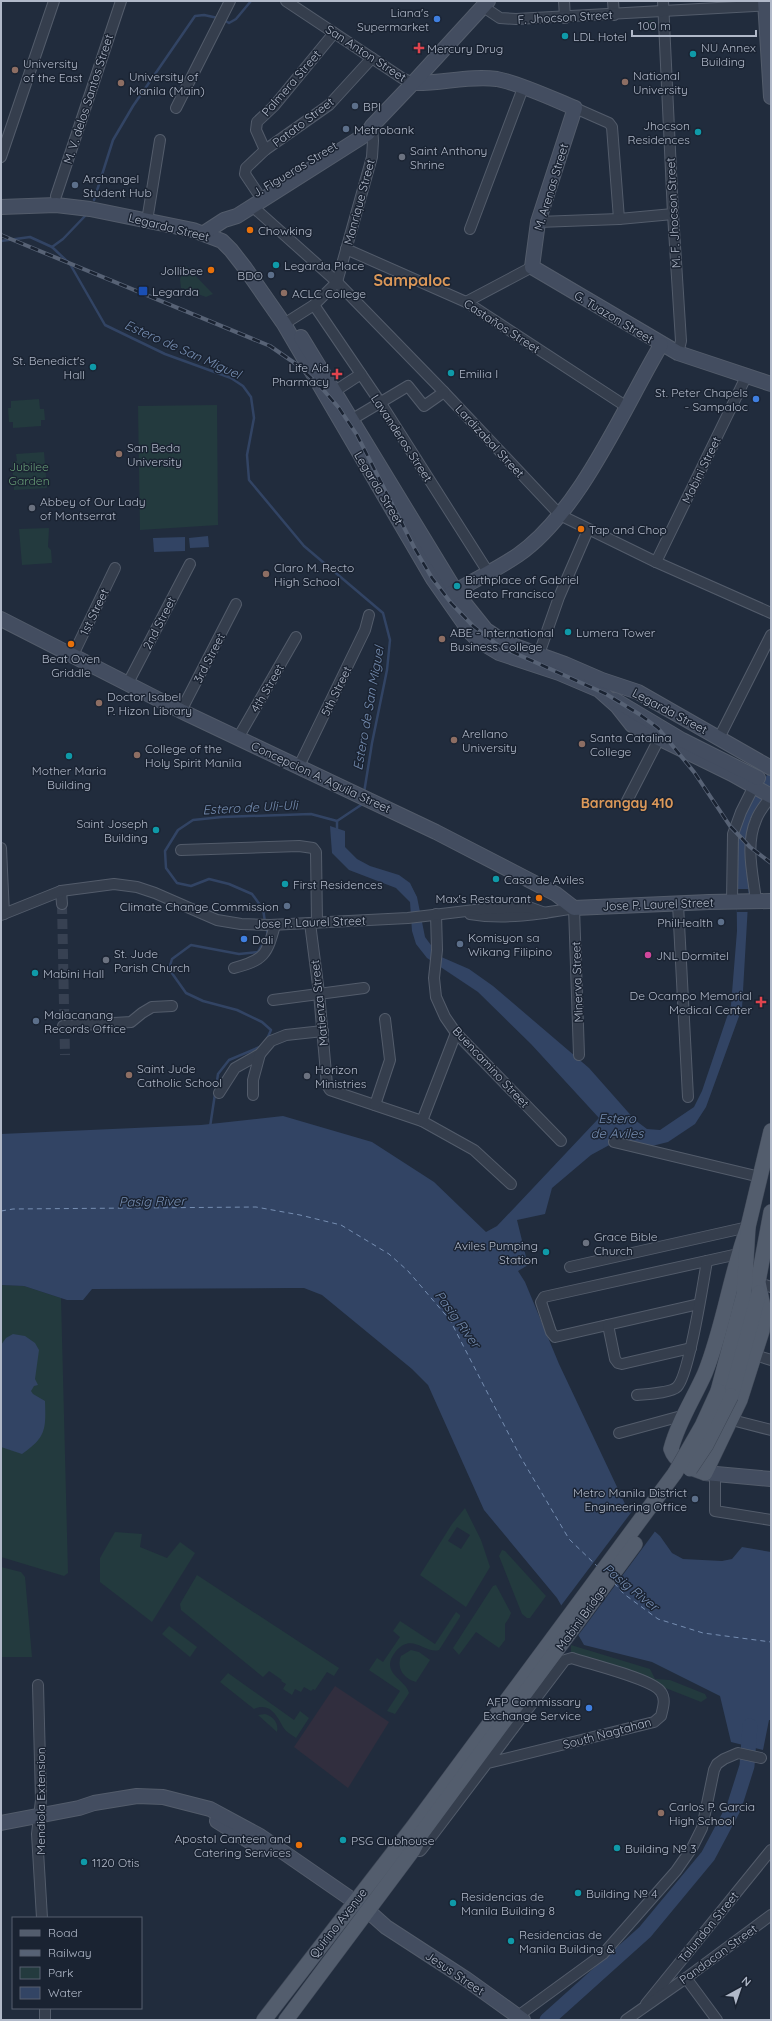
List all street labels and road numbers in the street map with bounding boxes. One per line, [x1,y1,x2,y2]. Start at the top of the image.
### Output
street label: F. Jhocson Street [517,7,613,27]
street label: San Anton Street [323,21,409,85]
street label: M. V. delos Santos Street [60,32,116,166]
street label: Palmera Street [258,47,324,119]
street label: Patato Street [269,94,337,150]
street label: J. Figueras Street [250,138,340,200]
street label: M. Arenas Street [531,142,571,232]
street label: Manrique Street [340,157,378,247]
street label: M. F. Jhocson Street [663,157,683,269]
street label: Legarda Street [127,210,211,244]
street label: G. Tuazon Street [572,287,656,347]
street label: Castaños Street [461,296,543,356]
street label: Lavanderos Street [368,391,436,485]
street label: Lardizabal Street [452,401,528,481]
street label: Mabini Street [678,434,724,506]
street label: Legarda Street [351,449,407,527]
street label: 1st Street [76,586,112,638]
street label: 2nd Street [139,594,179,652]
street label: 3rd Street [190,631,228,685]
street label: 4th Street [247,661,287,715]
street label: 5th Street [318,664,354,718]
street label: Legarda Street [630,685,710,737]
street label: Concepcion A. Aguila Street [249,738,393,816]
street label: Jose P. Laurel Street [602,895,714,913]
street label: Jose P. Laurel Street [254,913,366,931]
street label: Minerva Street [568,941,586,1023]
street label: Matienza Street [307,959,331,1047]
street label: Buencamino Street [449,1023,533,1111]
street label: Mabini Bridge [553,1583,610,1653]
street label: South Nagtahan [561,1714,653,1752]
street label: Mendiola Extension [33,1747,48,1855]
street label: Quirino Avenue [306,1885,370,1961]
street label: Talundon Street [675,1888,741,1966]
street label: Pandacan Street [676,1921,760,1987]
street label: Jesus Street [423,1948,487,1998]

